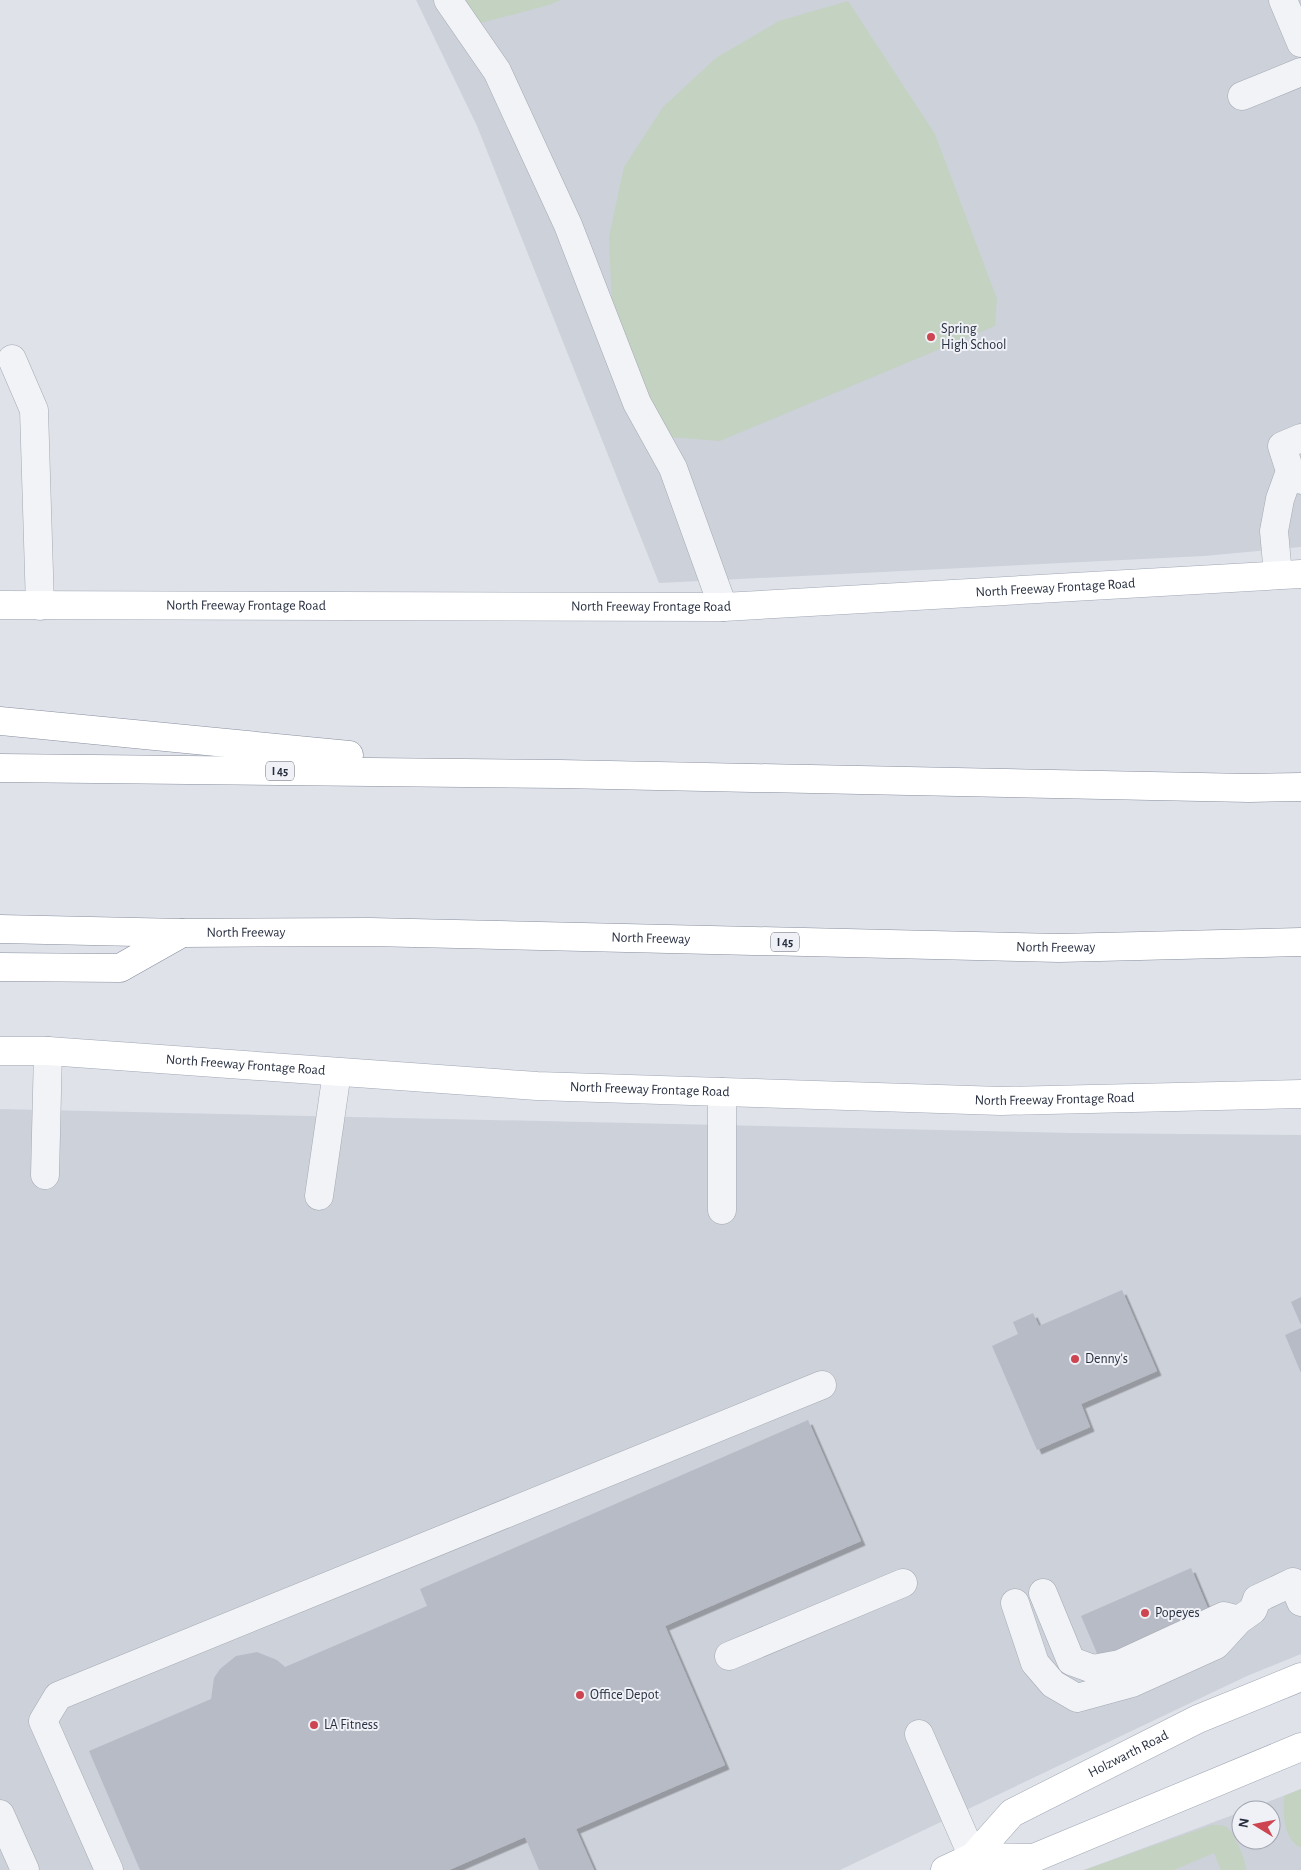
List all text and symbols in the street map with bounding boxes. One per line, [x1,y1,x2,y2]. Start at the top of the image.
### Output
place label: Spring High School [941,322,1007,352]
marker: Spring High School [925,331,937,343]
street label: North Freeway Frontage Road [975,576,1136,600]
street label: North Freeway Frontage Road [166,598,326,613]
street label: North Freeway Frontage Road [571,600,731,614]
road number: I 45 [266,761,294,780]
street label: North Freeway [206,925,286,940]
street label: North Freeway [611,931,691,946]
road number: I 45 [771,932,799,952]
street label: North Freeway [1016,940,1096,955]
street label: North Freeway Frontage Road [165,1052,326,1078]
street label: North Freeway Frontage Road [570,1080,730,1099]
street label: North Freeway Frontage Road [974,1091,1135,1108]
place label: Denny's [1085,1352,1128,1366]
marker: Denny's [1069,1353,1081,1365]
place label: Popeyes [1155,1606,1200,1620]
marker: Popeyes [1139,1607,1151,1619]
place label: Office Depot [590,1688,660,1702]
marker: Office Depot [574,1689,586,1701]
place label: LA Fitness [324,1718,378,1732]
marker: LA Fitness [308,1719,320,1731]
street label: Holzwarth Road [1086,1728,1171,1780]
north arrow [1231,1800,1281,1850]
text: N [1236,1817,1252,1829]

